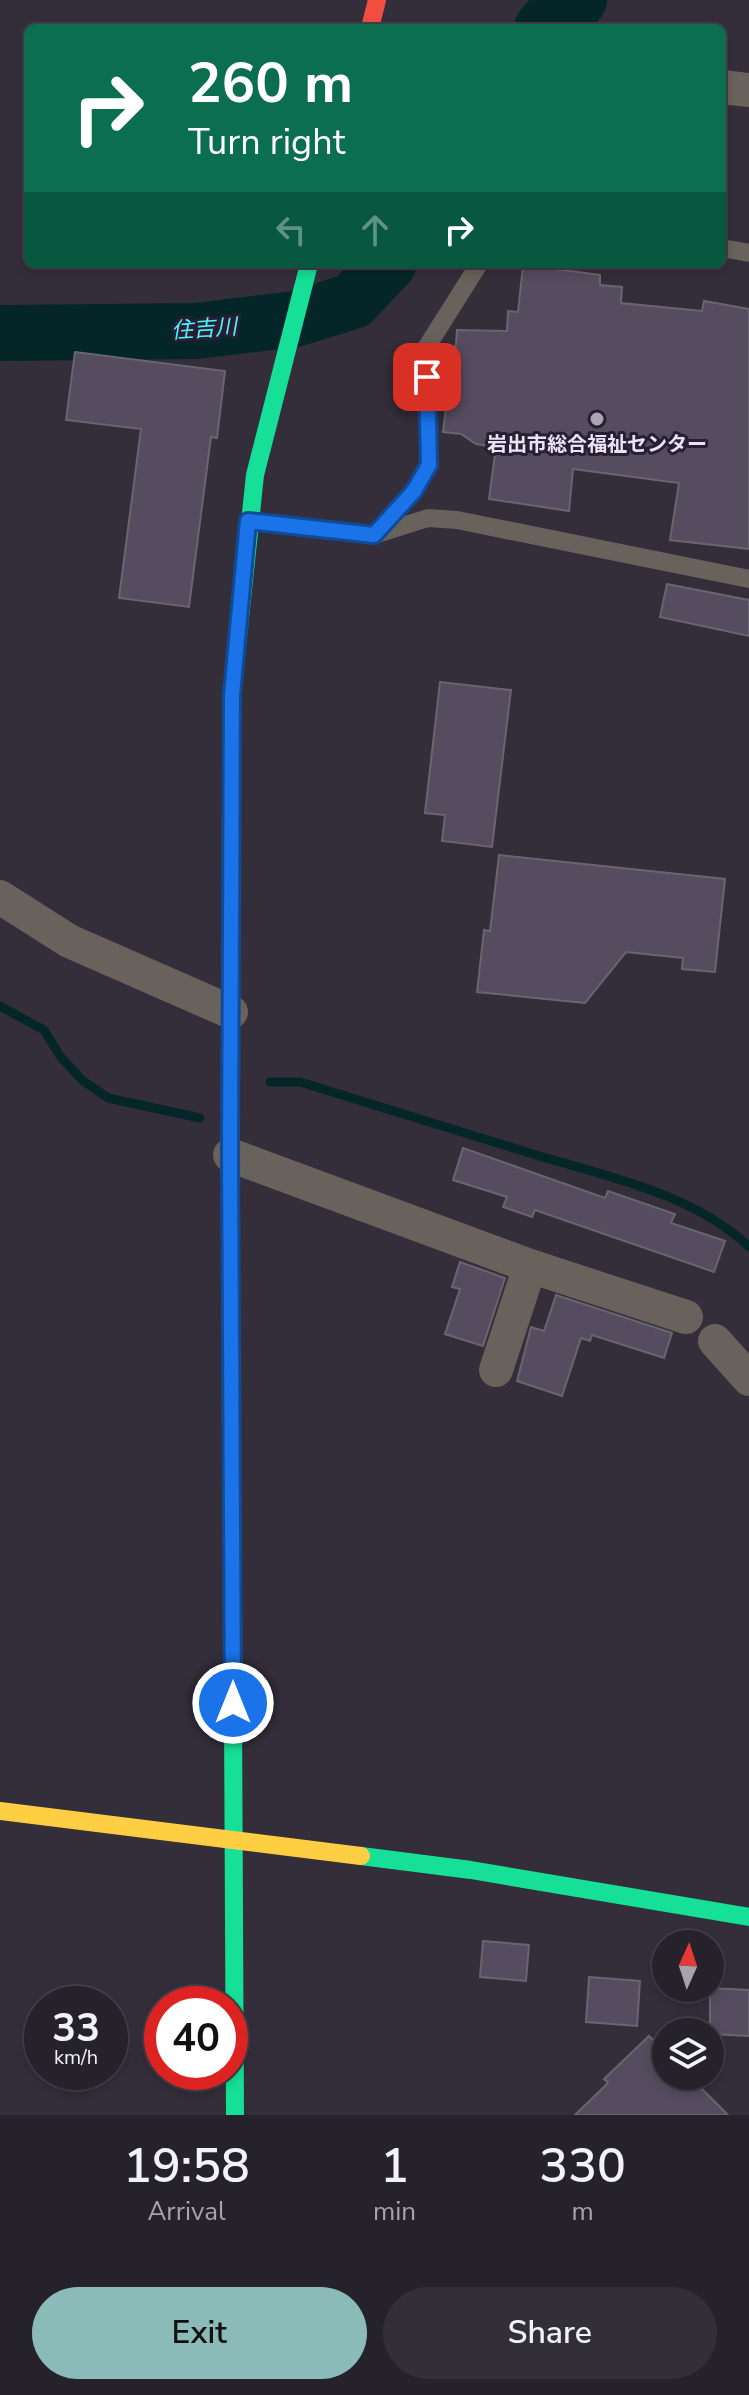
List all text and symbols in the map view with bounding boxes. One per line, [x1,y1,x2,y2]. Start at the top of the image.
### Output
text: 260 m [188,45,353,122]
icon: right [56,56,160,160]
text: Turn right [188,118,345,167]
icon: left [269,208,313,252]
icon: ahead [353,208,397,252]
icon: right [437,208,481,252]
water label: 住吉川 [170,312,240,346]
pin [393,343,461,411]
icon: arrive [405,355,449,399]
marker: 岩出市総合福祉センター [588,410,606,428]
place label: 岩出市総合福祉センター [487,431,707,458]
position arrow [191,1661,275,1745]
north arrow [652,1930,724,2002]
map controls [652,1930,724,2090]
speed limit sign: 40 [144,1986,248,2090]
text: 33 [52,2001,100,2055]
button: layers [652,2018,724,2090]
text: km/h [54,2044,98,2071]
text: 19:58 [123,2133,250,2199]
text: 1 [380,2133,409,2199]
text: 330 [539,2133,626,2199]
text: Arrival [147,2194,226,2229]
text: min [373,2194,416,2229]
text: m [571,2194,594,2229]
button: Exit [32,2287,367,2379]
button: Share [383,2287,717,2379]

